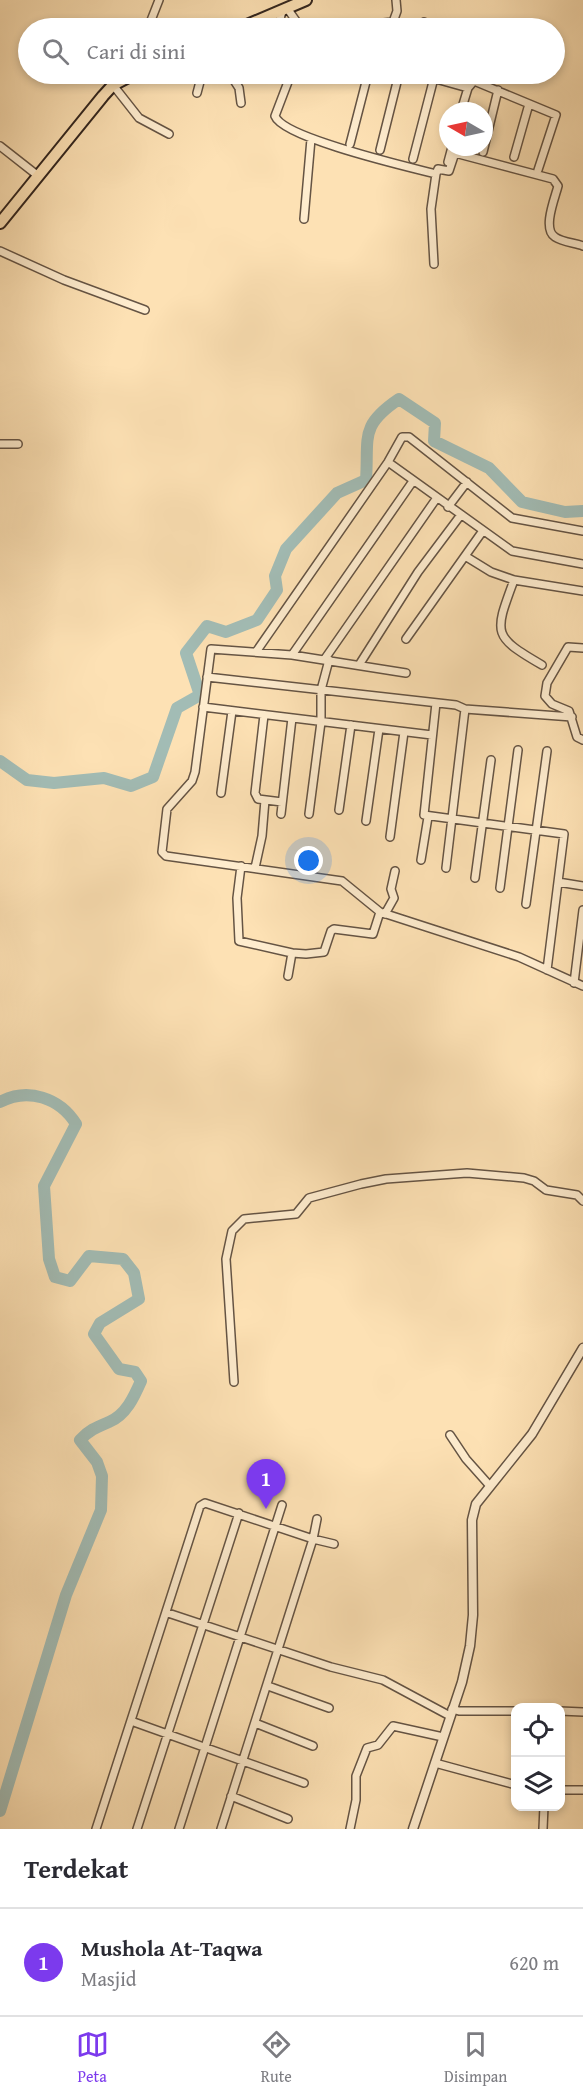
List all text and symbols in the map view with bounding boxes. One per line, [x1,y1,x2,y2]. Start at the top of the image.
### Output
search box [18,18,565,84]
icon: search [39,35,72,68]
text: Cari di sini [87,35,186,67]
north arrow [439,102,493,156]
your location [294,846,323,875]
pin: 1 [246,1460,286,1509]
map controls [511,1703,565,1811]
button: locate [511,1703,565,1757]
button: layers [511,1757,565,1811]
text: Terdekat [24,1849,128,1888]
text: Mushola At-Taqwa [81,1932,262,1964]
text: 1 [38,1948,49,1977]
text: 620 m [509,1948,559,1977]
text: Masjid [81,1964,136,1993]
tab: Peta [76,2028,109,2088]
tab: Rute [260,2028,293,2088]
tab: Disimpan [444,2028,507,2088]

